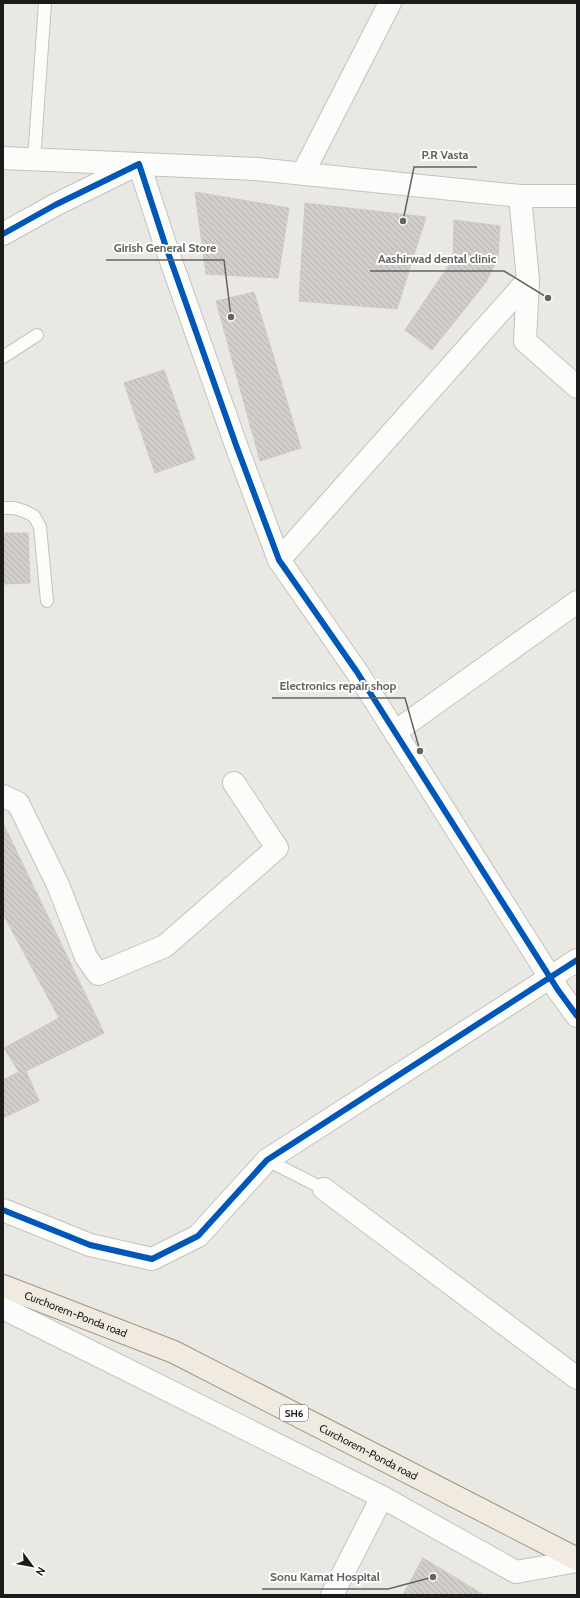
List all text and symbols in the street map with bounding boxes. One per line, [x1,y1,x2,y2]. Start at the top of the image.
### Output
callout: P.R Vasta [414,143,477,167]
text: P.R Vasta [421,147,469,162]
callout: Girish General Store [106,236,224,260]
text: Girish General Store [114,240,216,255]
callout: Aashirwad dental clinic [370,247,504,271]
text: Aashirwad dental clinic [378,251,497,266]
callout: Electronics repair shop [272,674,405,698]
text: Electronics repair shop [280,678,397,693]
street label: Curchorem-Ponda road [22,1288,129,1340]
road number: SH6 [280,1405,308,1421]
street label: Curchorem-Ponda road [317,1421,420,1483]
north arrow [12,1546,52,1586]
text: N [32,1564,48,1578]
callout: Sonu Kamat Hospital [262,1565,388,1589]
text: Sonu Kamat Hospital [270,1569,380,1584]

